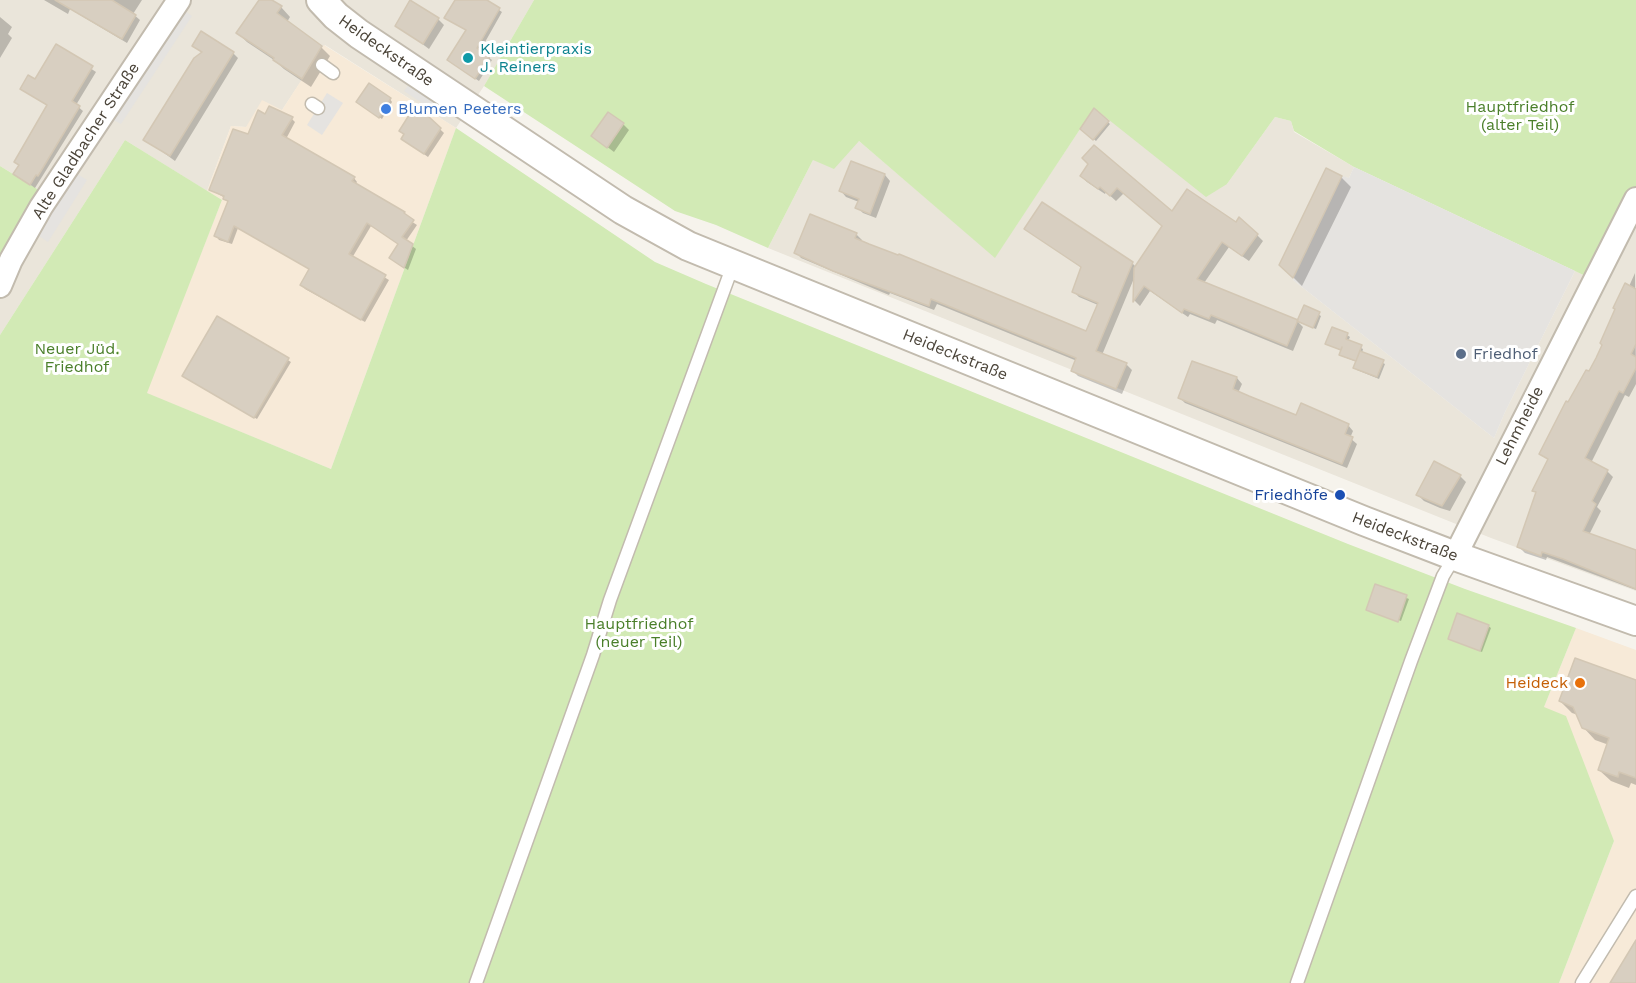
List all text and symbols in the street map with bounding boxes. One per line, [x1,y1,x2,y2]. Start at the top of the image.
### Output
street label: Heideckstraße [335,11,437,91]
place label: Kleintierpraxis J. Reiners [480,39,592,77]
marker: Kleintierpraxis J. Reiners [461,51,475,65]
street label: Alte Gladbacher Straße [28,59,144,223]
park label: Hauptfriedhof (alter Teil) [1466,97,1574,135]
place label: Blumen Peeters [398,99,521,119]
marker: Blumen Peeters [379,102,393,116]
street label: Heideckstraße [900,325,1010,385]
park label: Neuer Jüd. Friedhof [34,339,120,377]
place label: Friedhof [1473,344,1538,364]
marker: Friedhof [1454,347,1468,361]
street label: Lehmheide [1492,383,1548,469]
place label: Friedhöfe [1254,485,1328,505]
marker: Friedhöfe [1333,488,1347,502]
street label: Heideckstraße [1349,508,1461,566]
park label: Hauptfriedhof (neuer Teil) [585,614,693,652]
place label: Heideck [1506,673,1568,693]
marker: Heideck [1573,676,1587,690]

